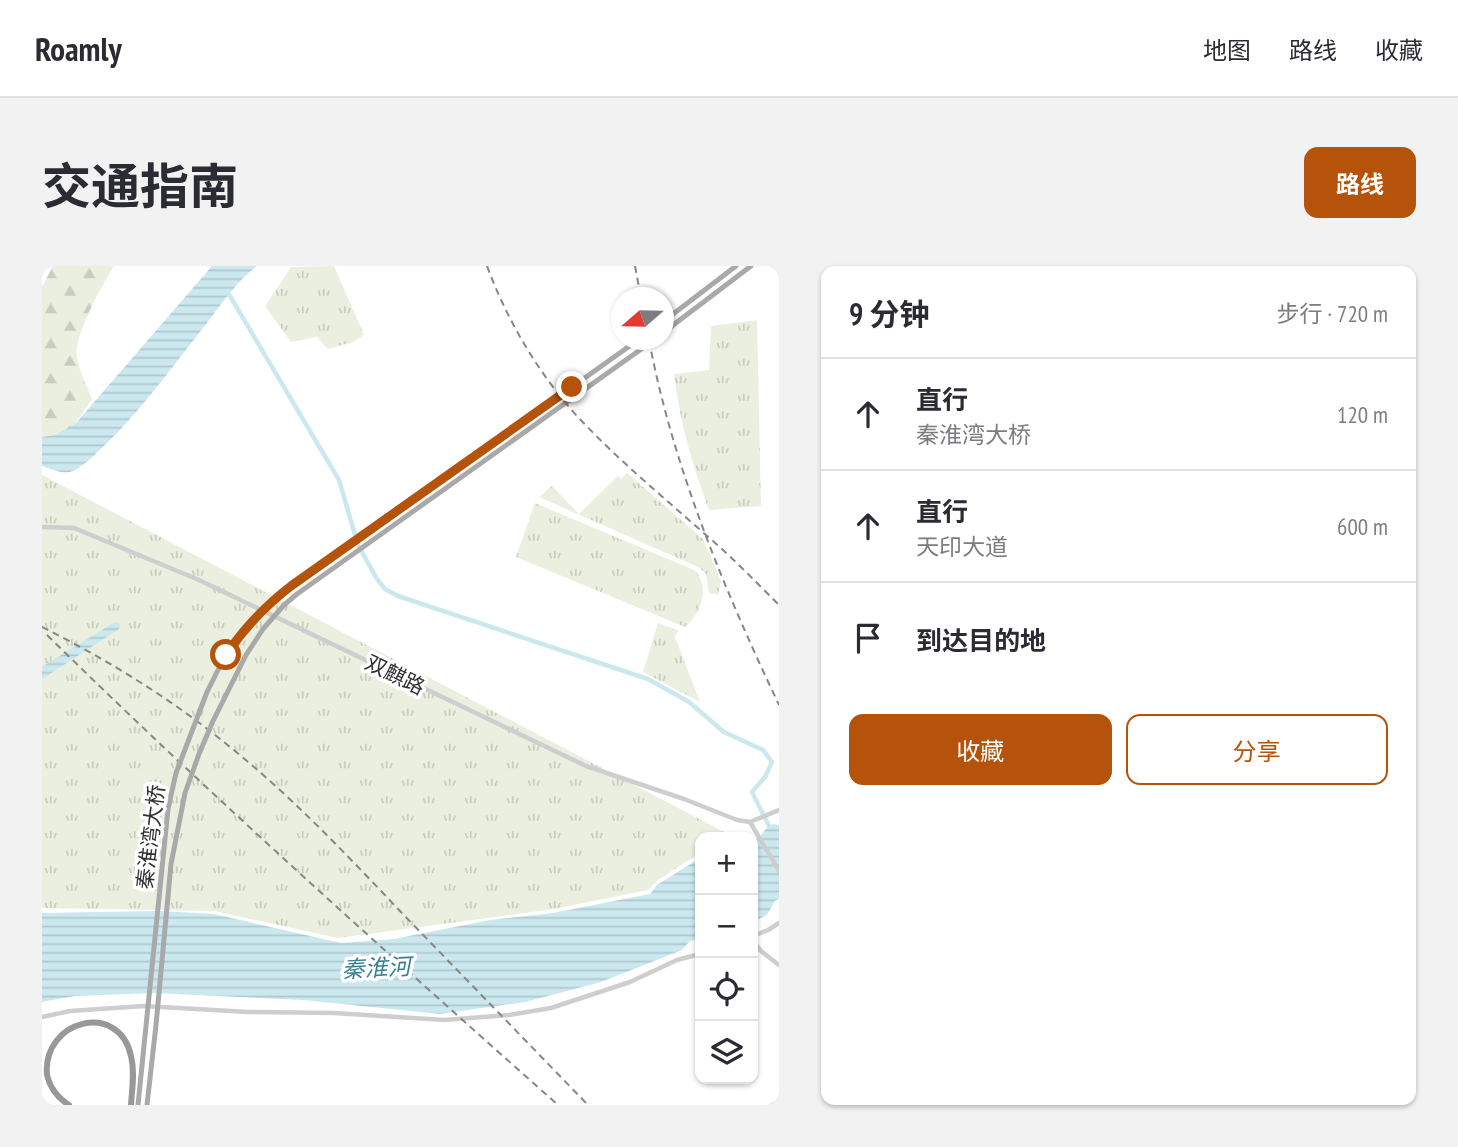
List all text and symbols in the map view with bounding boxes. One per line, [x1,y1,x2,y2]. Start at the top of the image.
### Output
text: Roamly [35,27,122,70]
text: 地图 [1203,35,1251,66]
text: 路线 [1289,35,1337,66]
text: 收藏 [1375,35,1423,66]
button: 路线 [1304,147,1416,218]
text: 交通指南 [42,154,238,218]
north arrow [611,287,674,350]
text: 9 分钟 [849,294,930,333]
text: 步行 · 720 m [1276,299,1388,328]
route end [556,371,587,402]
text: 直行 [916,383,968,416]
icon: ahead [849,395,887,433]
text: 120 m [1337,400,1388,429]
text: 秦淮湾大桥 [916,420,1031,449]
text: 直行 [916,495,968,528]
icon: ahead [849,507,887,545]
text: 600 m [1337,512,1388,541]
text: 天印大道 [916,532,1008,561]
icon: arrive [849,619,887,657]
text: 到达目的地 [916,624,1046,657]
route start [210,639,241,670]
street label: 双麒路 [361,649,429,700]
button: 收藏 [849,714,1112,785]
button: 分享 [1126,714,1388,785]
street label: 秦淮湾大桥 [131,783,170,891]
map controls [695,832,758,1084]
button: + [695,832,758,895]
button: − [695,895,758,958]
water label: 秦淮河 [341,951,415,984]
button: locate [695,958,758,1021]
button: layers [695,1021,758,1084]

